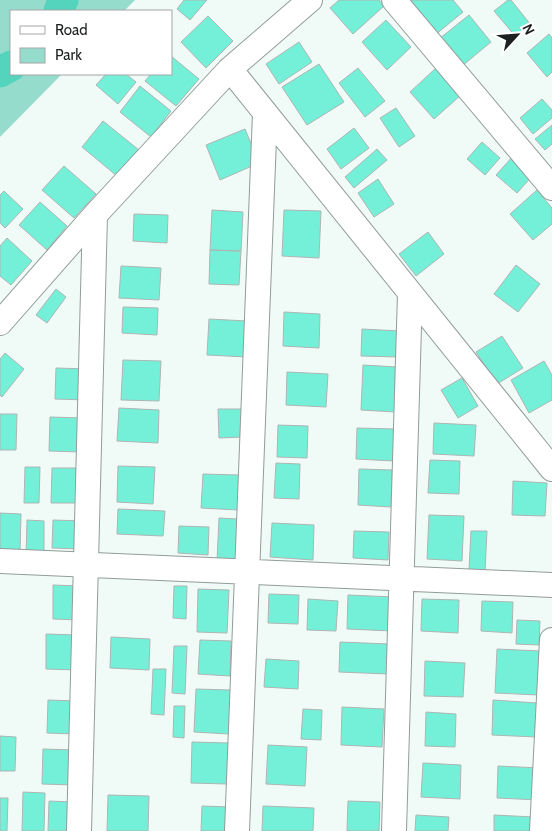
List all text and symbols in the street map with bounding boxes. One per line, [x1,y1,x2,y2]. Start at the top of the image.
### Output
legend [10,10,172,75]
north arrow [492,10,542,60]
text: Road [55,21,88,39]
text: N [518,21,539,38]
text: Park [55,46,82,64]

